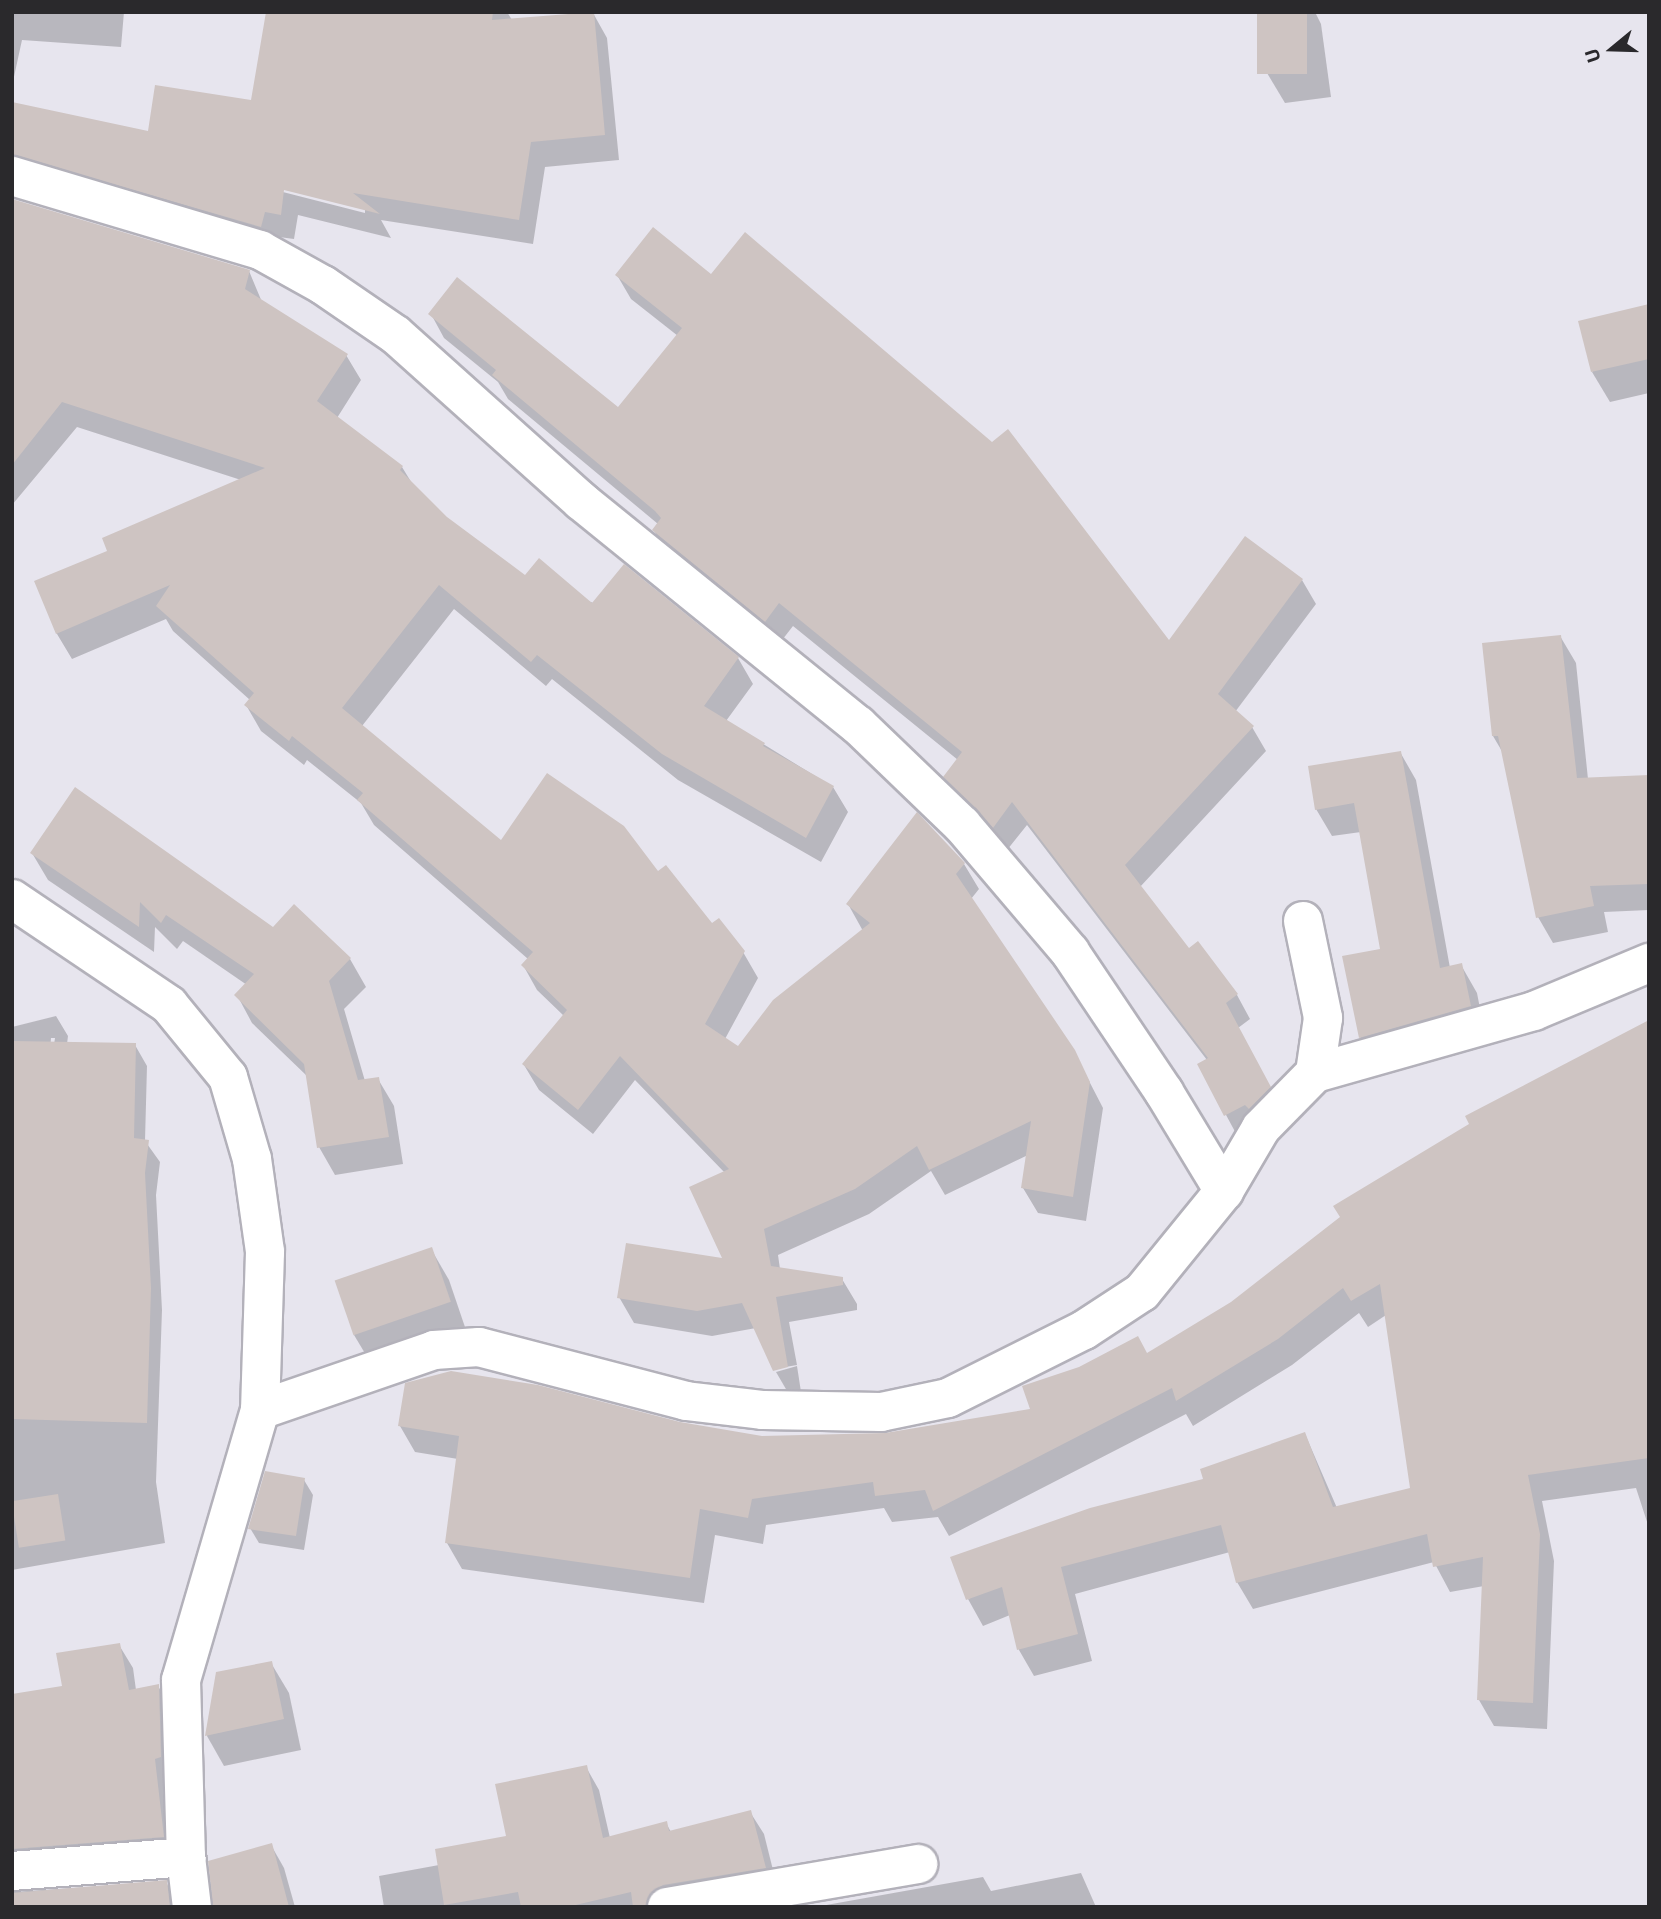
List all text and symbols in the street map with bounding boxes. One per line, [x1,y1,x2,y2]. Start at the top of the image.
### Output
north arrow [1577,14,1647,84]
text: U [1579,46,1605,66]

